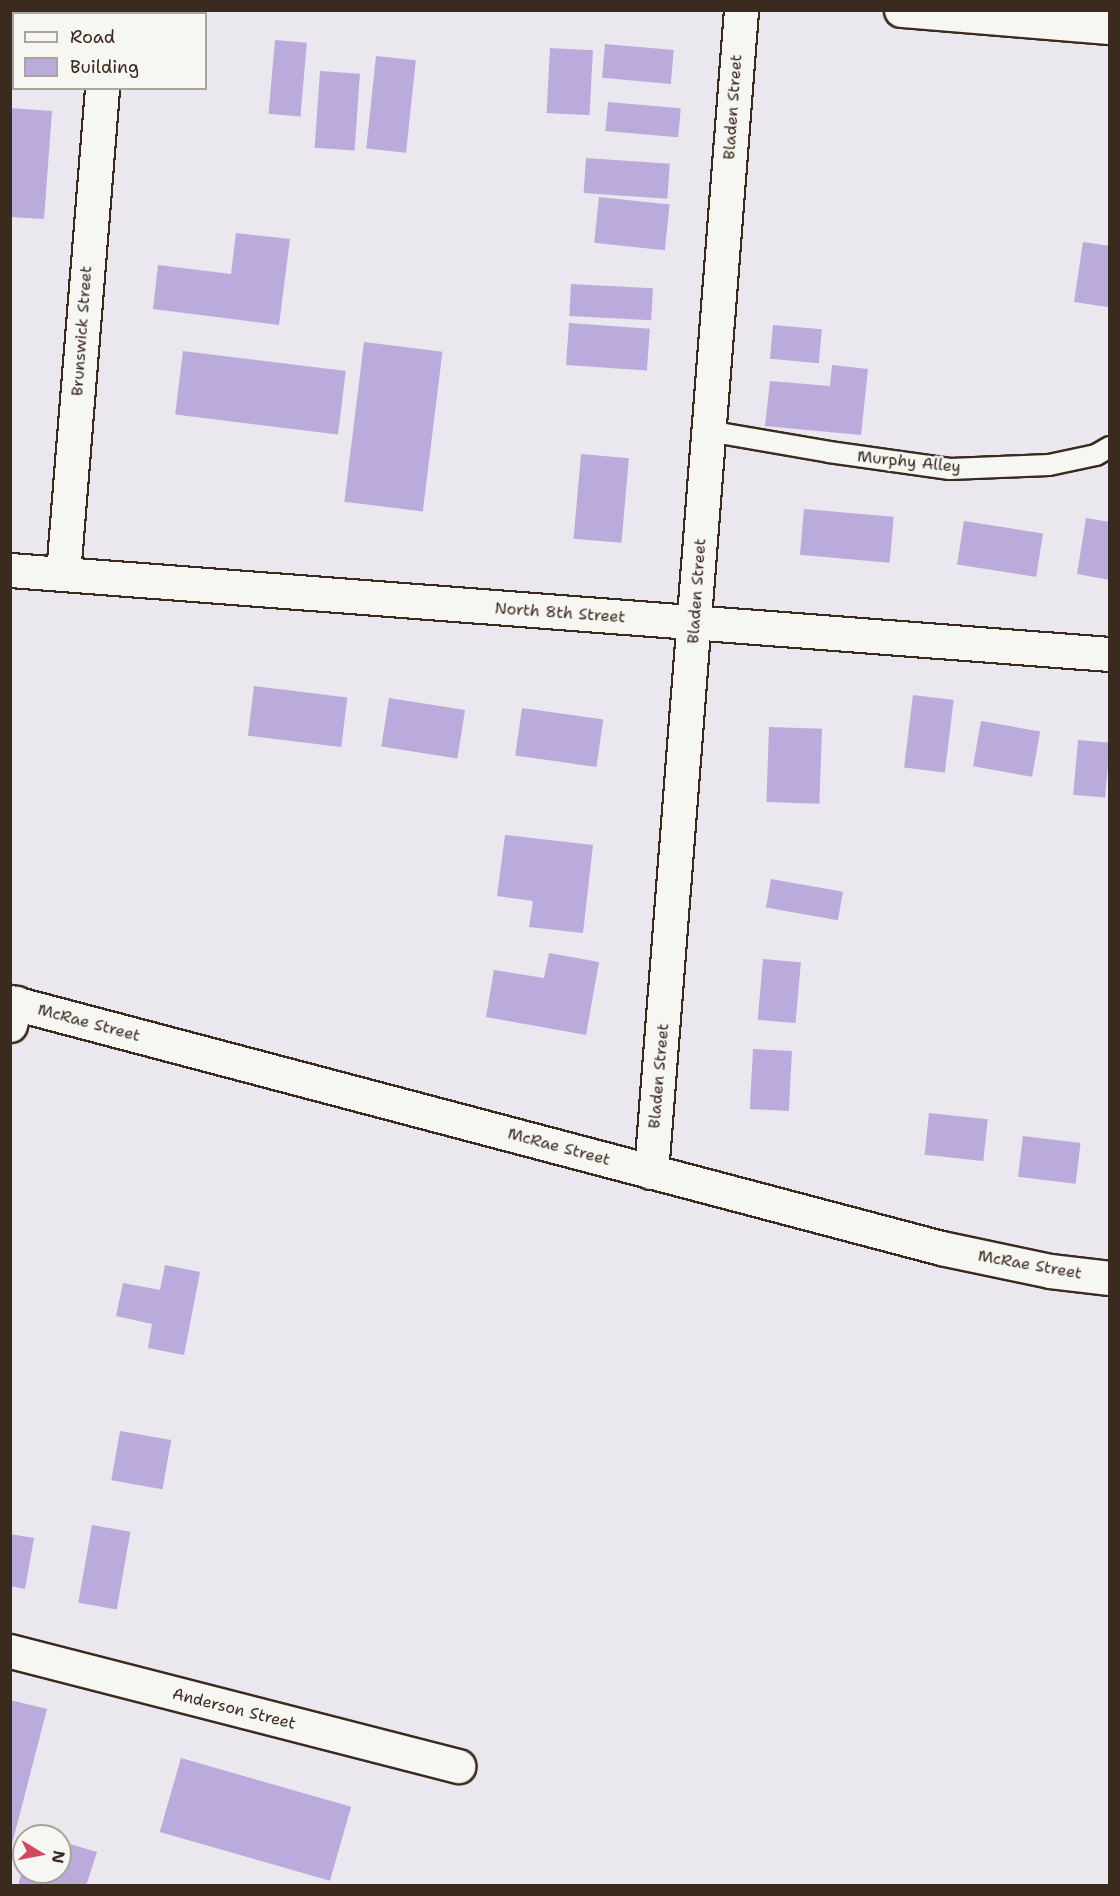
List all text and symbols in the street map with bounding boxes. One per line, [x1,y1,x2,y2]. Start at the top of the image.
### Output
legend [12,12,207,90]
text: Road [70,25,115,49]
street label: Bladen Street [720,54,746,160]
text: Building [70,55,139,79]
street label: Brunswick Street [68,265,96,397]
street label: Murphy Alley [856,447,962,477]
street label: Bladen Street [684,538,710,644]
street label: North 8th Street [494,599,626,627]
street label: McRae Street [36,1000,142,1046]
street label: Bladen Street [645,1023,673,1129]
street label: McRae Street [506,1124,612,1170]
street label: McRae Street [976,1246,1084,1284]
street label: Anderson Street [170,1684,298,1734]
north arrow [12,1824,72,1884]
text: N [47,1849,70,1865]

